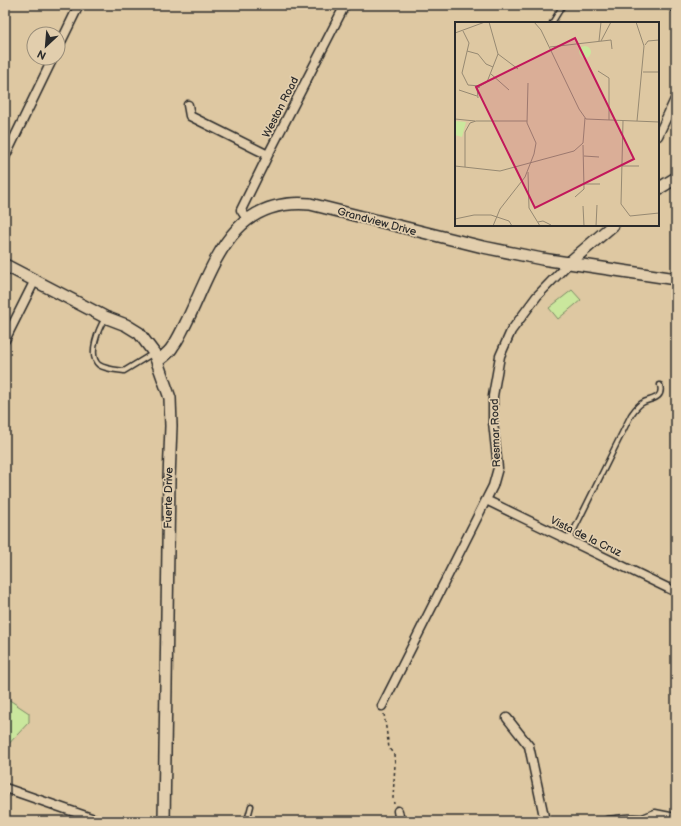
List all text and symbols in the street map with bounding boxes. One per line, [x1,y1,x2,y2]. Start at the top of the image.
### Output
inset map [455,22,659,226]
north arrow [26,26,66,66]
text: N [35,47,48,62]
street label: Weston Road [260,75,301,140]
street label: Grandview Drive [336,205,418,238]
street label: Resmar Road [488,398,503,468]
street label: Fuerte Drive [161,467,176,529]
street label: Vista de la Cruz [548,514,624,560]

